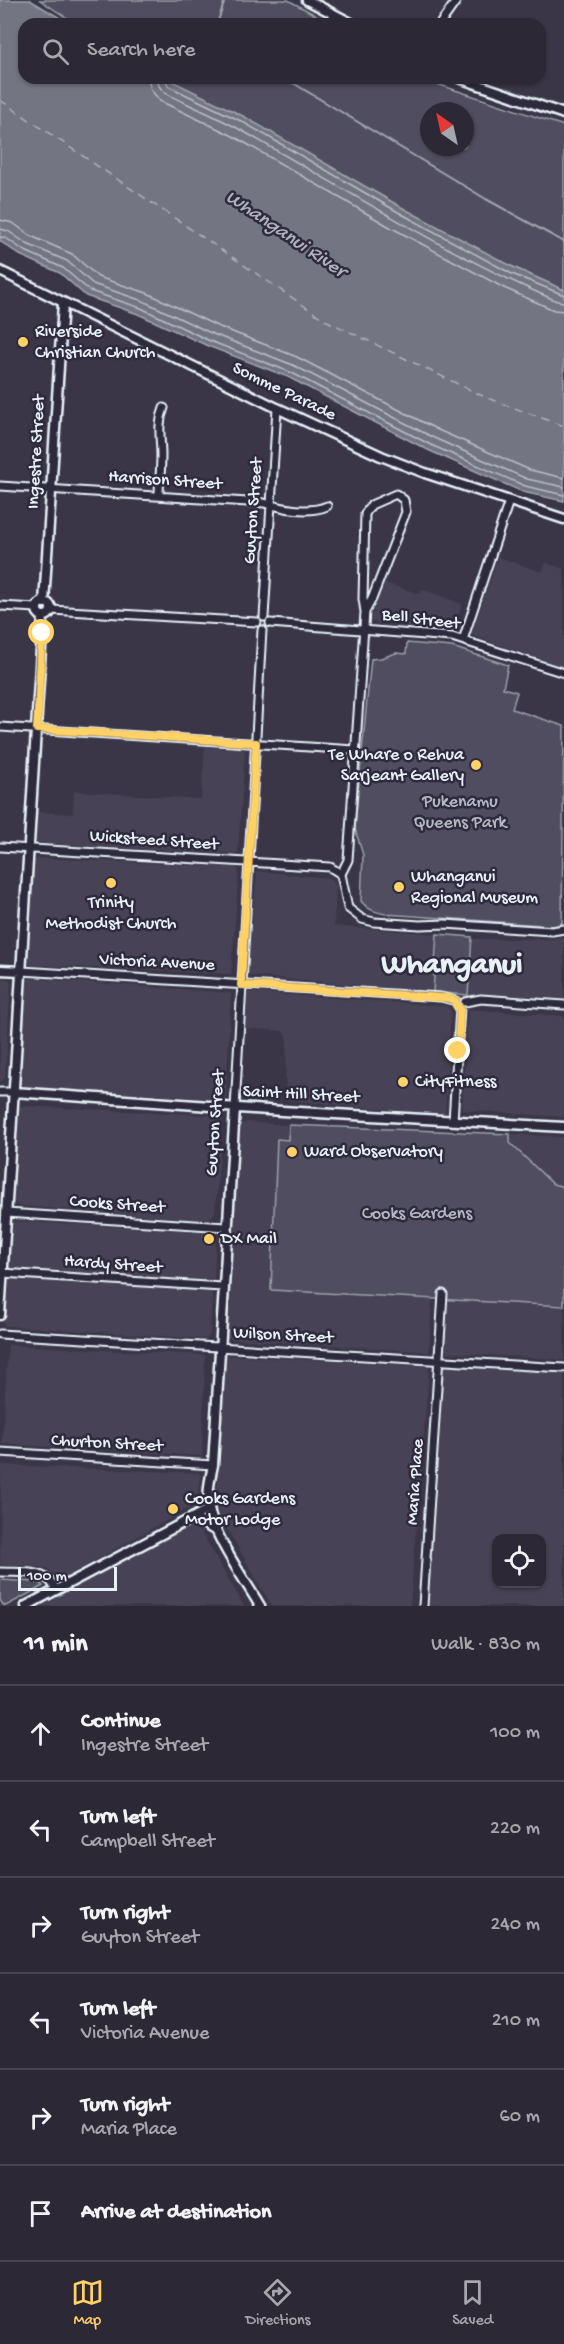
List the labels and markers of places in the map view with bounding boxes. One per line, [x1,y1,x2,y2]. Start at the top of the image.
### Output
place label: Riverside Christian Church [35,322,156,364]
marker: Riverside Christian Church [16,335,30,349]
place label: Te Whare o Rehua Sarjeant Gallery [327,745,465,787]
marker: Te Whare o Rehua Sarjeant Gallery [469,758,483,772]
place label: Whanganui Regional Museum [411,867,538,909]
marker: Trinity Methodist Church [104,876,118,890]
marker: Whanganui Regional Museum [392,880,406,894]
place label: Trinity Methodist Church [46,893,177,935]
place label: CityFitness [415,1072,498,1093]
marker: CityFitness [396,1075,410,1089]
place label: Ward Observatory [304,1142,443,1163]
marker: Ward Observatory [285,1145,299,1159]
place label: DX Mail [220,1229,277,1250]
marker: DX Mail [202,1232,216,1246]
place label: Cooks Gardens Motor Lodge [185,1489,296,1531]
marker: Cooks Gardens Motor Lodge [166,1502,180,1516]

